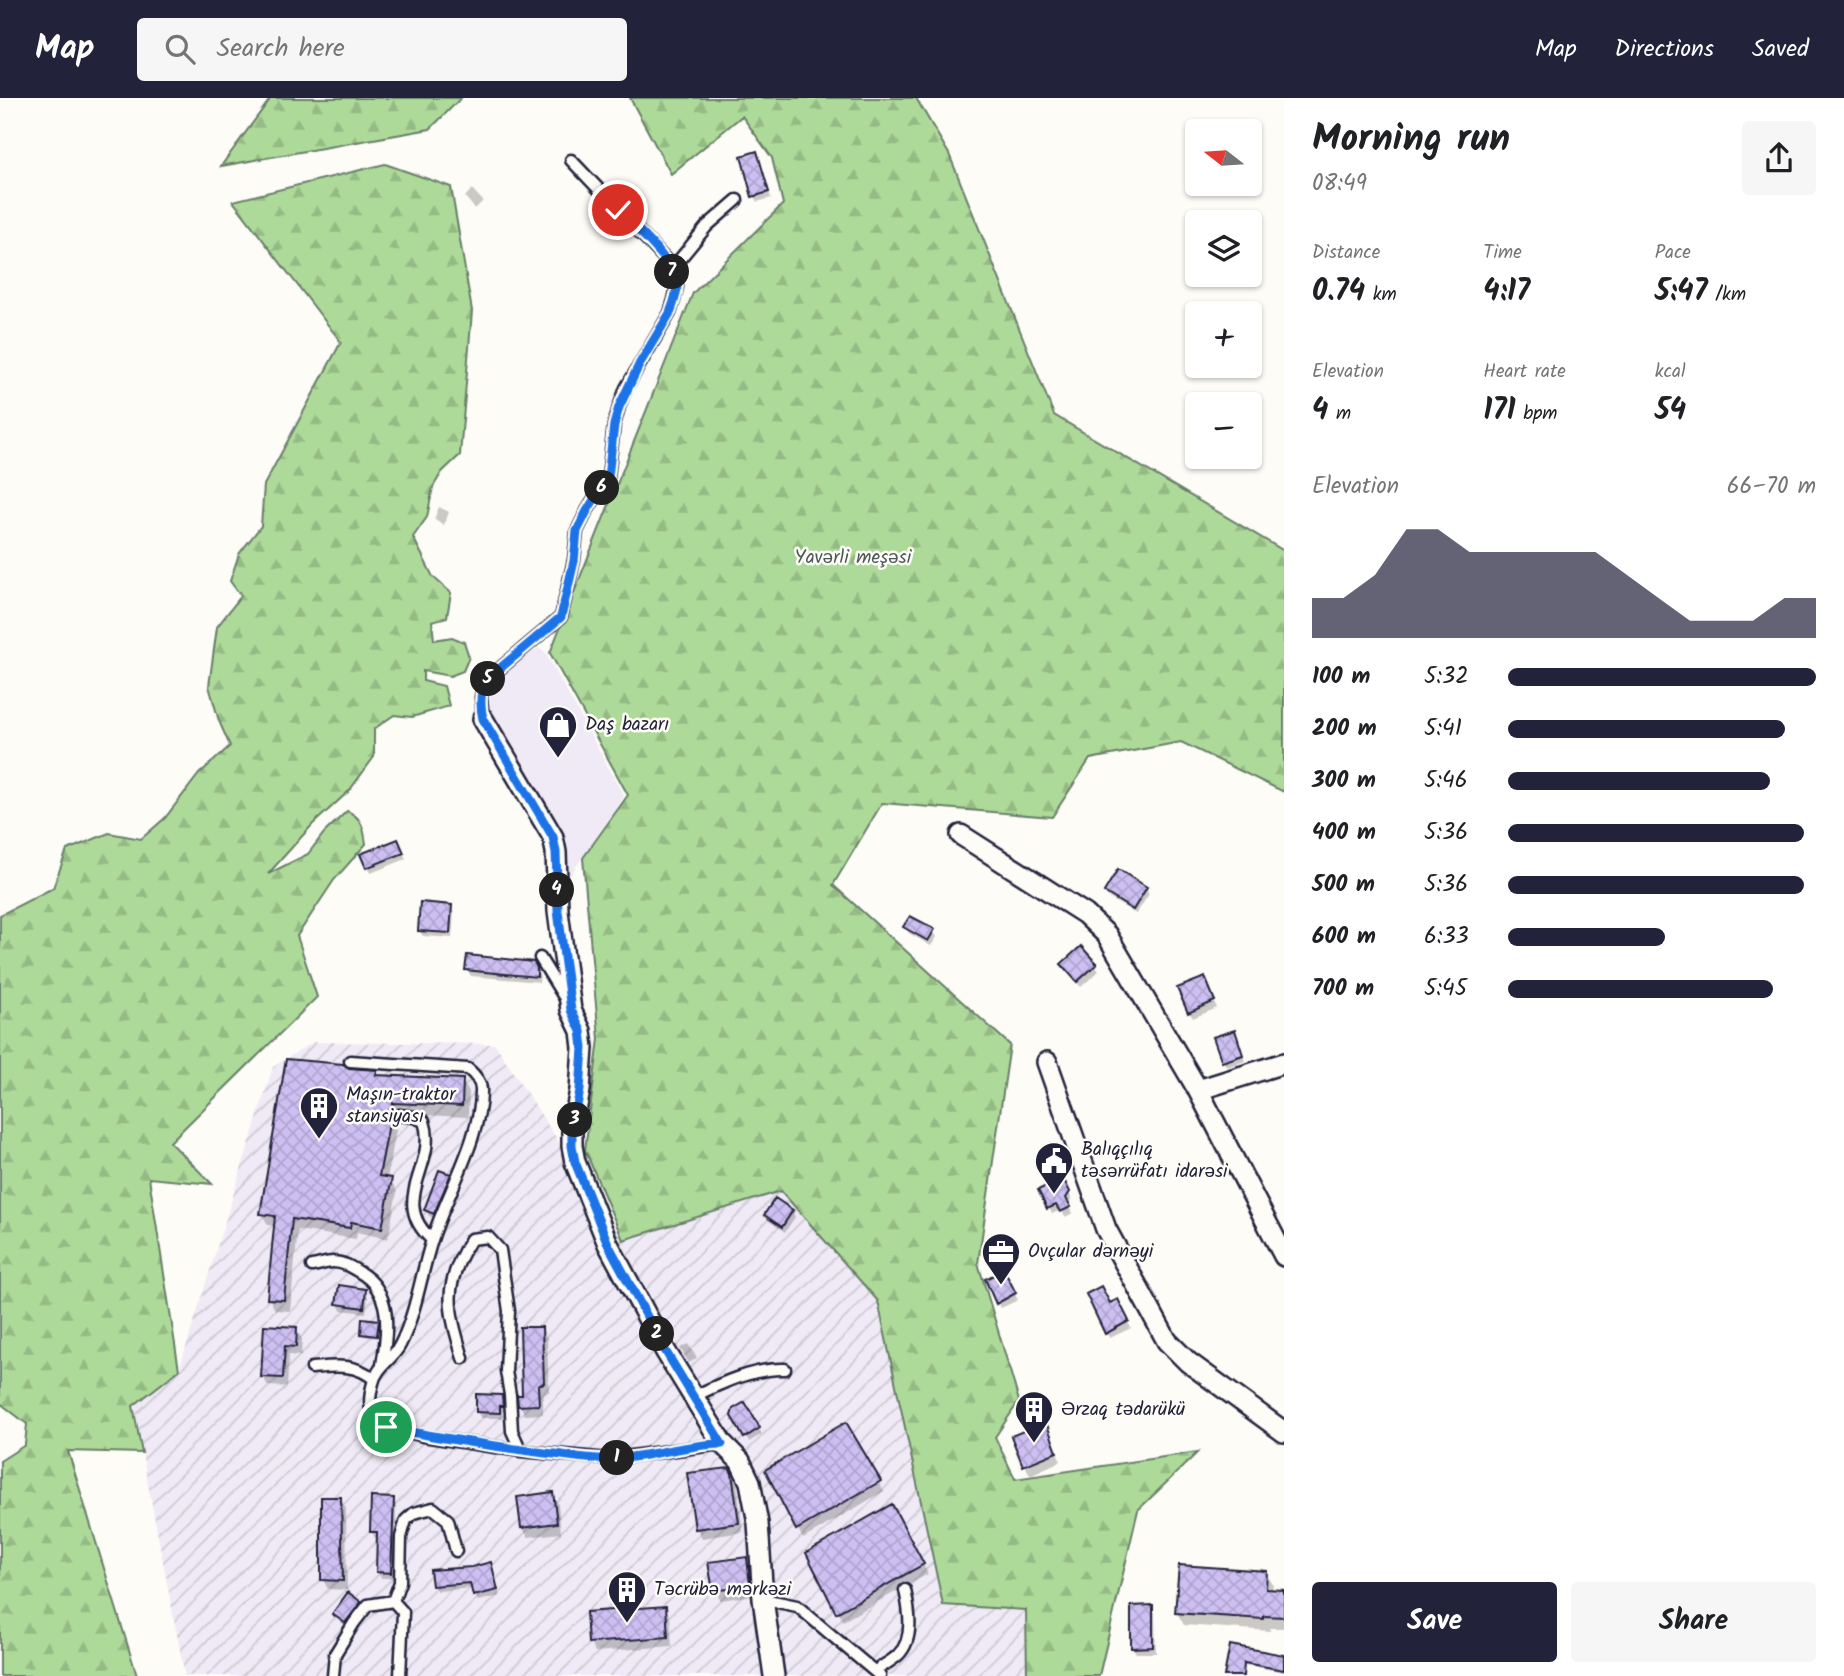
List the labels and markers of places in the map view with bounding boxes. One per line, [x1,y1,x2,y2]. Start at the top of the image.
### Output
pin [588,180,648,240]
pin: 7 [654,254,690,290]
pin: 6 [584,470,620,506]
pin: 5 [470,662,505,696]
shop icon: Daş bazarı [537,704,579,759]
place label: Daş bazarı [585,710,669,740]
pin: 4 [540,872,574,908]
place label: Maşın-traktor stansiyası [346,1080,457,1132]
building icon: Maşın-traktor stansiyası [298,1085,340,1140]
pin: 3 [558,1102,592,1138]
place label: Balıqçılıq təsərrüfatı idarəsi [1081,1135,1229,1187]
public building icon: Balıqçılıq təsərrüfatı idarəsi [1033,1140,1075,1195]
office icon: Ovçular dərnəyi [980,1231,1022,1286]
place label: Ovçular dərnəyi [1028,1237,1155,1267]
pin: 2 [640,1316,674,1352]
building icon: Ərzaq tədarükü [1013,1389,1055,1444]
place label: Ərzaq tədarükü [1061,1395,1185,1425]
pin [356,1397,416,1457]
pin: 1 [600,1440,634,1476]
building icon: Təcrübə mərkəzi [606,1569,648,1624]
place label: Təcrübə mərkəzi [654,1575,793,1605]

